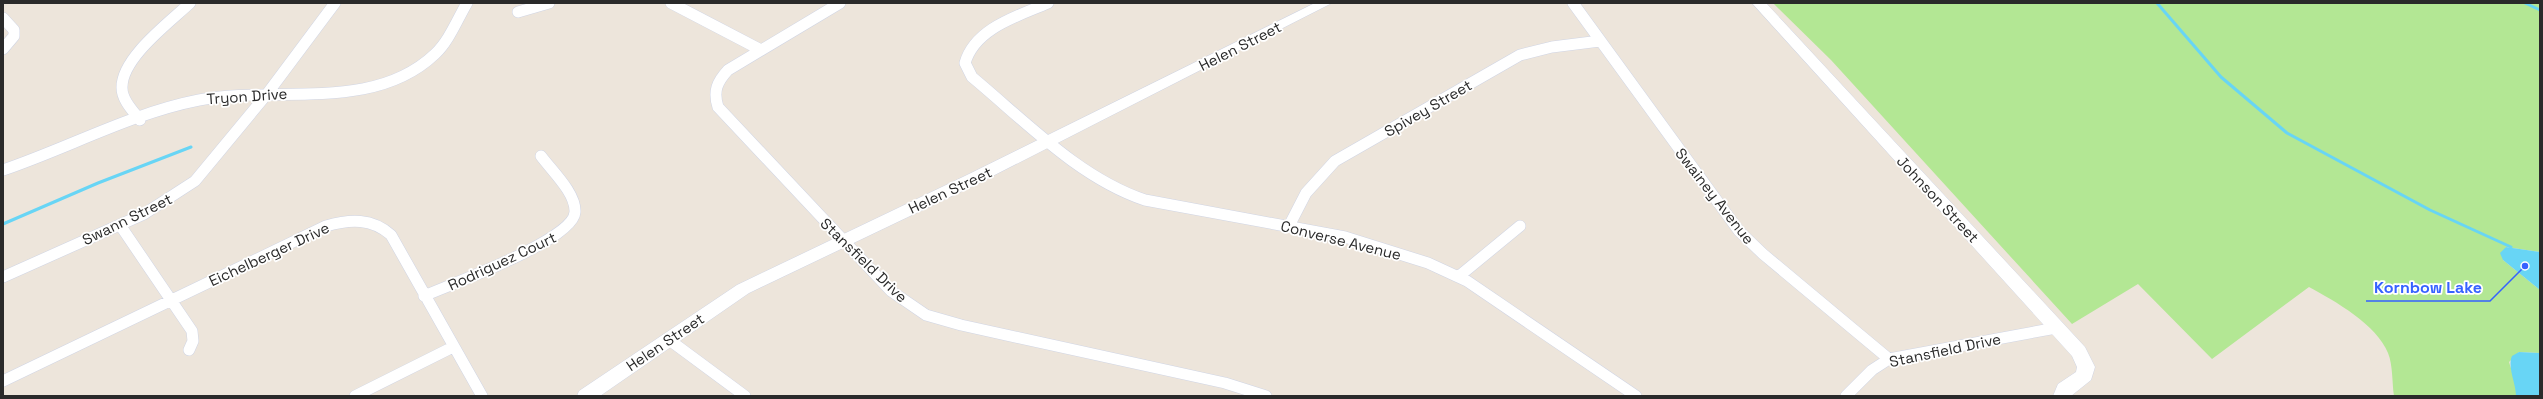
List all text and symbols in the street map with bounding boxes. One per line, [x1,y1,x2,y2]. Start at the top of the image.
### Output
street label: Helen Street [1196,17,1285,75]
street label: Spivey Street [1381,75,1475,141]
street label: Tryon Drive [206,84,288,108]
street label: Swainey Avenue [1671,144,1759,248]
street label: Johnson Street [1893,151,1983,247]
street label: Helen Street [905,162,995,218]
street label: Swann Street [79,189,175,249]
street label: Stansfield Drive [817,214,912,306]
street label: Converse Avenue [1279,216,1403,264]
street label: Eichelberger Drive [206,218,332,290]
street label: Rodriguez Court [445,228,559,294]
callout: Kornbow Lake [2366,273,2490,301]
text: Kornbow Lake [2374,277,2482,298]
street label: Helen Street [622,309,708,375]
street label: Stansfield Drive [1887,329,2003,371]

